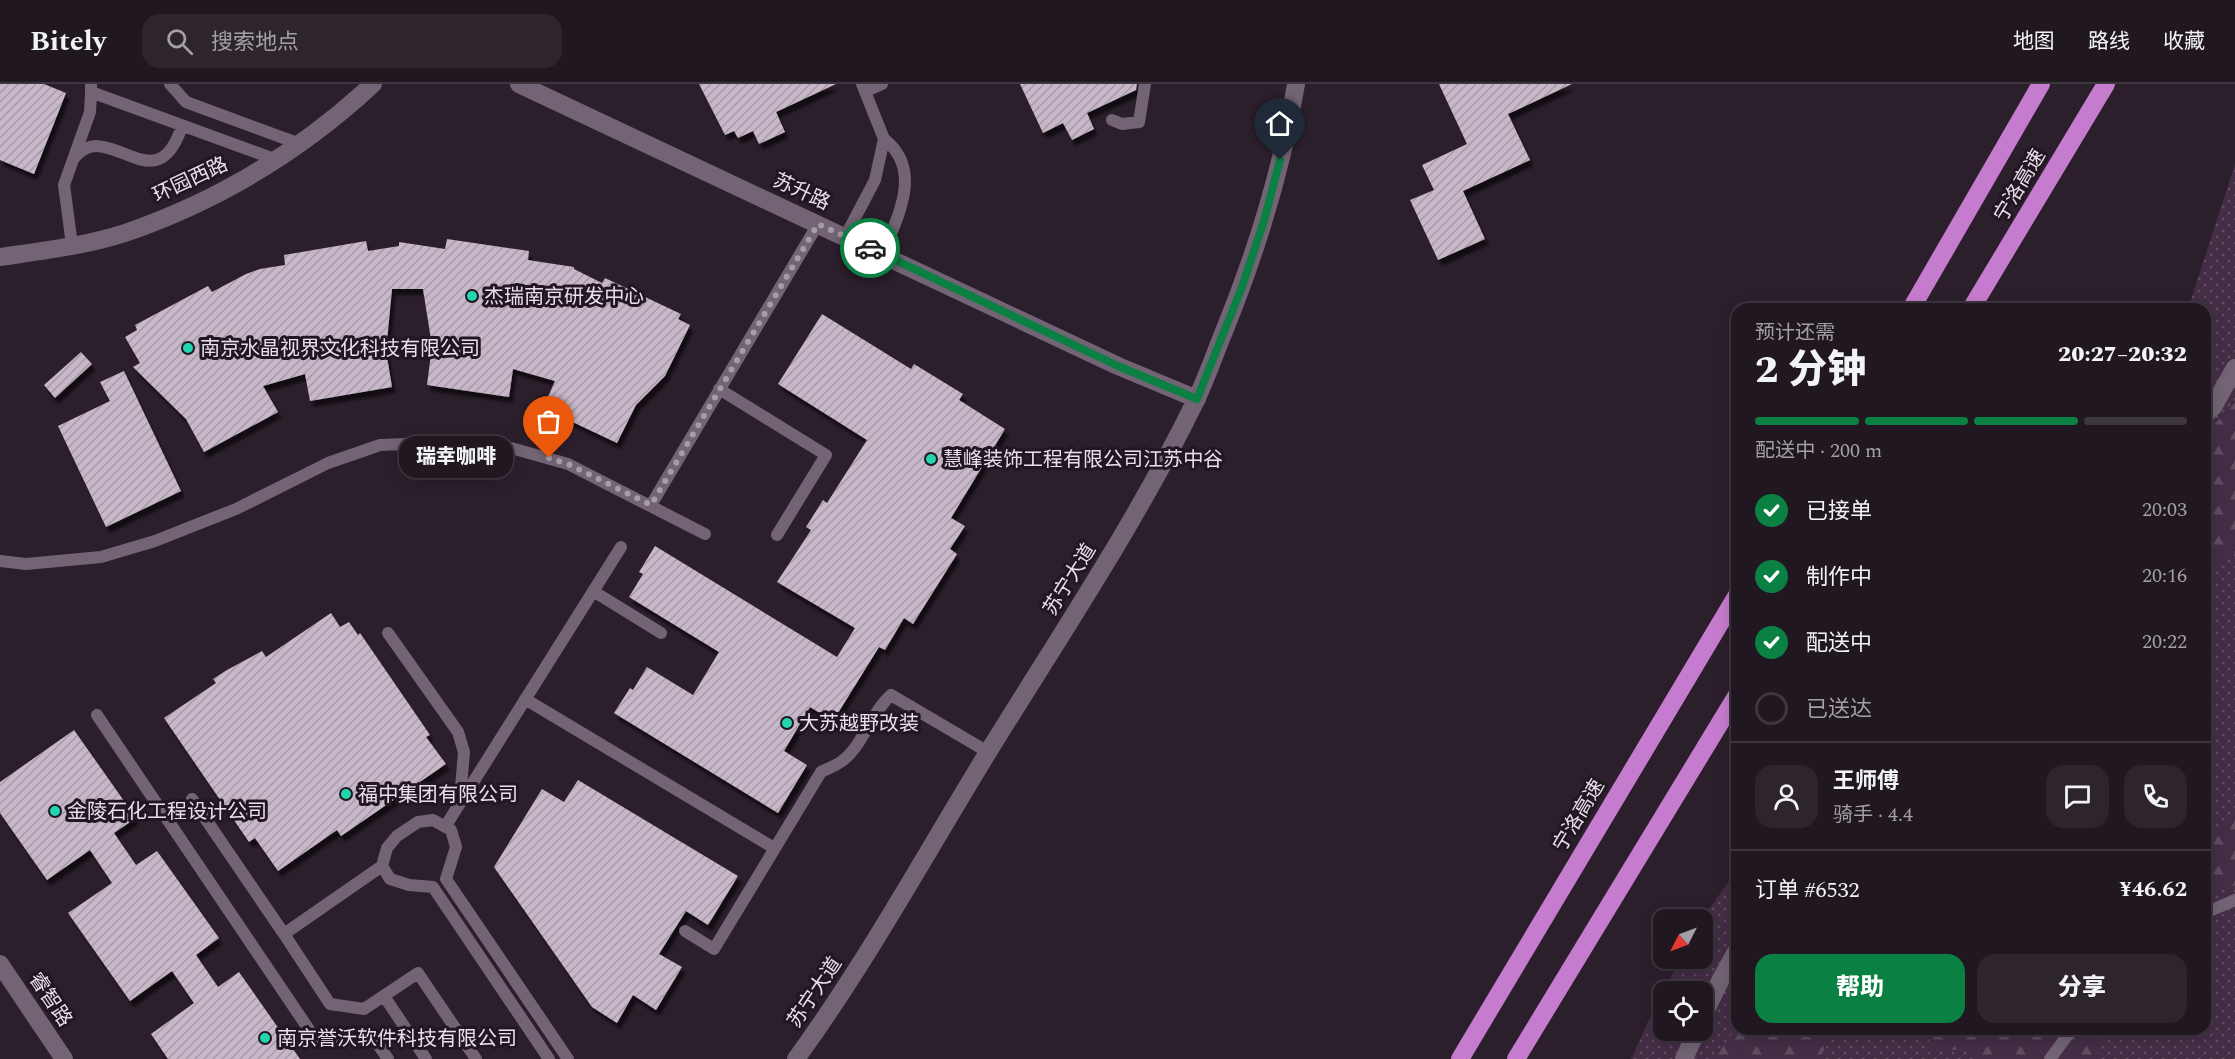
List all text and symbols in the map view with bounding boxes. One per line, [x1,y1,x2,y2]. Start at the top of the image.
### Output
search box [142,14,562,68]
text: Bitely [30,20,106,63]
icon: search [163,25,196,58]
text: 搜索地点 [211,26,299,59]
text: 地图 [2013,26,2055,58]
text: 路线 [2088,26,2130,58]
text: 收藏 [2163,26,2205,58]
pin [1254,98,1305,160]
icon: home [1263,107,1296,140]
street label: 宁洛高速 [1986,144,2053,228]
street label: 环园西路 [148,149,233,210]
street label: 苏升路 [768,166,835,218]
courier [840,218,900,278]
icon: car [854,232,887,265]
place label: 杰瑞南京研发中心 [484,282,644,312]
marker: 杰瑞南京研发中心 [465,289,479,303]
text: 预计还需 [1755,318,1835,348]
place label: 南京水晶视界文化科技有限公司 [200,334,480,364]
text: 20:27–20:32 [2058,338,2187,371]
marker: 南京水晶视界文化科技有限公司 [181,341,195,355]
text: 2 分钟 [1755,341,1866,400]
pin [523,396,574,458]
icon: bag [532,405,565,438]
text: 配送中 · 200 m [1755,436,1882,466]
callout: 瑞幸咖啡 [399,437,513,479]
text: 瑞幸咖啡 [416,442,496,472]
place label: 慧峰装饰工程有限公司江苏中谷 [943,445,1223,475]
marker: 慧峰装饰工程有限公司江苏中谷 [924,452,938,466]
icon: check [1755,494,1788,527]
text: 已接单 [1806,495,1872,528]
text: 20:03 [2142,495,2187,525]
street label: 苏宁大道 [1036,538,1104,621]
icon: check [1755,560,1788,593]
text: 制作中 [1806,561,1872,594]
text: 20:16 [2142,561,2187,591]
icon: check [1755,626,1788,659]
text: 配送中 [1806,627,1872,660]
text: 20:22 [2142,627,2187,657]
text: 已送达 [1806,693,1872,726]
place label: 大苏越野改装 [799,709,919,739]
marker: 大苏越野改装 [780,716,794,730]
button: person [1755,765,1818,828]
text: 王师傅 [1833,765,1899,798]
button: chat [2046,765,2109,828]
button: phone [2124,765,2187,828]
street label: 宁洛高速 [1545,774,1612,858]
place label: 福中集团有限公司 [358,780,518,810]
marker: 福中集团有限公司 [339,787,353,801]
place label: 金陵石化工程设计公司 [67,797,267,827]
text: 骑手 · 4.4 [1833,800,1913,830]
marker: 金陵石化工程设计公司 [48,804,62,818]
text: ¥46.62 [2119,873,2187,906]
text: 订单 #6532 [1755,874,1860,907]
north arrow [1653,909,1713,969]
map controls [1653,909,1713,1041]
street label: 苏宁大道 [780,951,850,1034]
button: 帮助 [1755,954,1965,1023]
button: 分享 [1977,954,2187,1023]
street label: 睿智路 [21,966,79,1033]
button: locate [1653,981,1713,1041]
place label: 南京誉沃软件科技有限公司 [277,1024,517,1054]
marker: 南京誉沃软件科技有限公司 [258,1031,272,1045]

